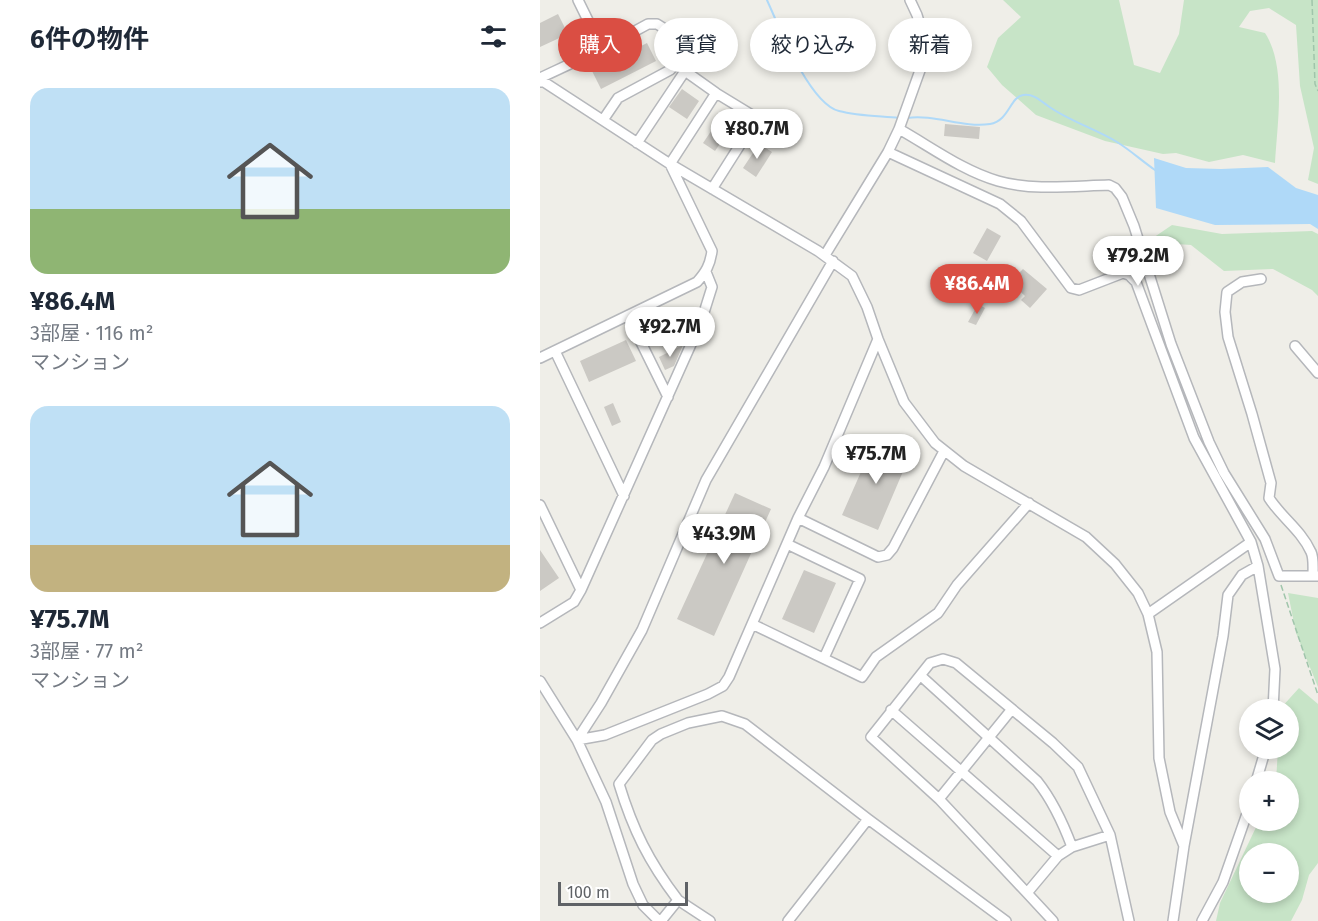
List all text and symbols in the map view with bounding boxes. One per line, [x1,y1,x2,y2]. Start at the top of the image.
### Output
chip: 購入 [558,18,642,72]
chip: 賃貸 [654,18,738,72]
chip: 絞り込み [750,18,876,72]
chip: 新着 [888,18,972,72]
icon: filters [477,20,510,53]
text: 6件の物件 [30,24,149,55]
pin: ¥80.7M [708,109,806,160]
text: ¥80.7M [725,116,789,140]
icon: home [216,127,324,235]
pin: ¥79.2M [1089,236,1187,287]
text: ¥79.2M [1107,243,1169,267]
pin: ¥86.4M [928,264,1026,315]
text: ¥86.4M [944,271,1010,295]
text: ¥86.4M [30,286,115,317]
pin: ¥92.7M [621,307,719,358]
text: ¥92.7M [639,314,701,338]
text: 3部屋 · 116 m² [30,321,153,345]
text: マンション [30,350,130,374]
pin: ¥75.7M [827,434,925,485]
text: ¥75.7M [845,441,907,465]
icon: home [216,445,324,553]
pin: ¥43.9M [675,514,773,565]
text: ¥43.9M [692,521,756,545]
text: ¥75.7M [30,604,109,635]
text: 3部屋 · 77 m² [30,639,143,663]
text: マンション [30,668,130,692]
map controls [1239,699,1299,903]
button: layers [1239,699,1299,759]
button: + [1239,771,1299,831]
button: − [1239,843,1299,903]
scale bar [558,879,688,906]
text: 100 m [567,883,610,902]

